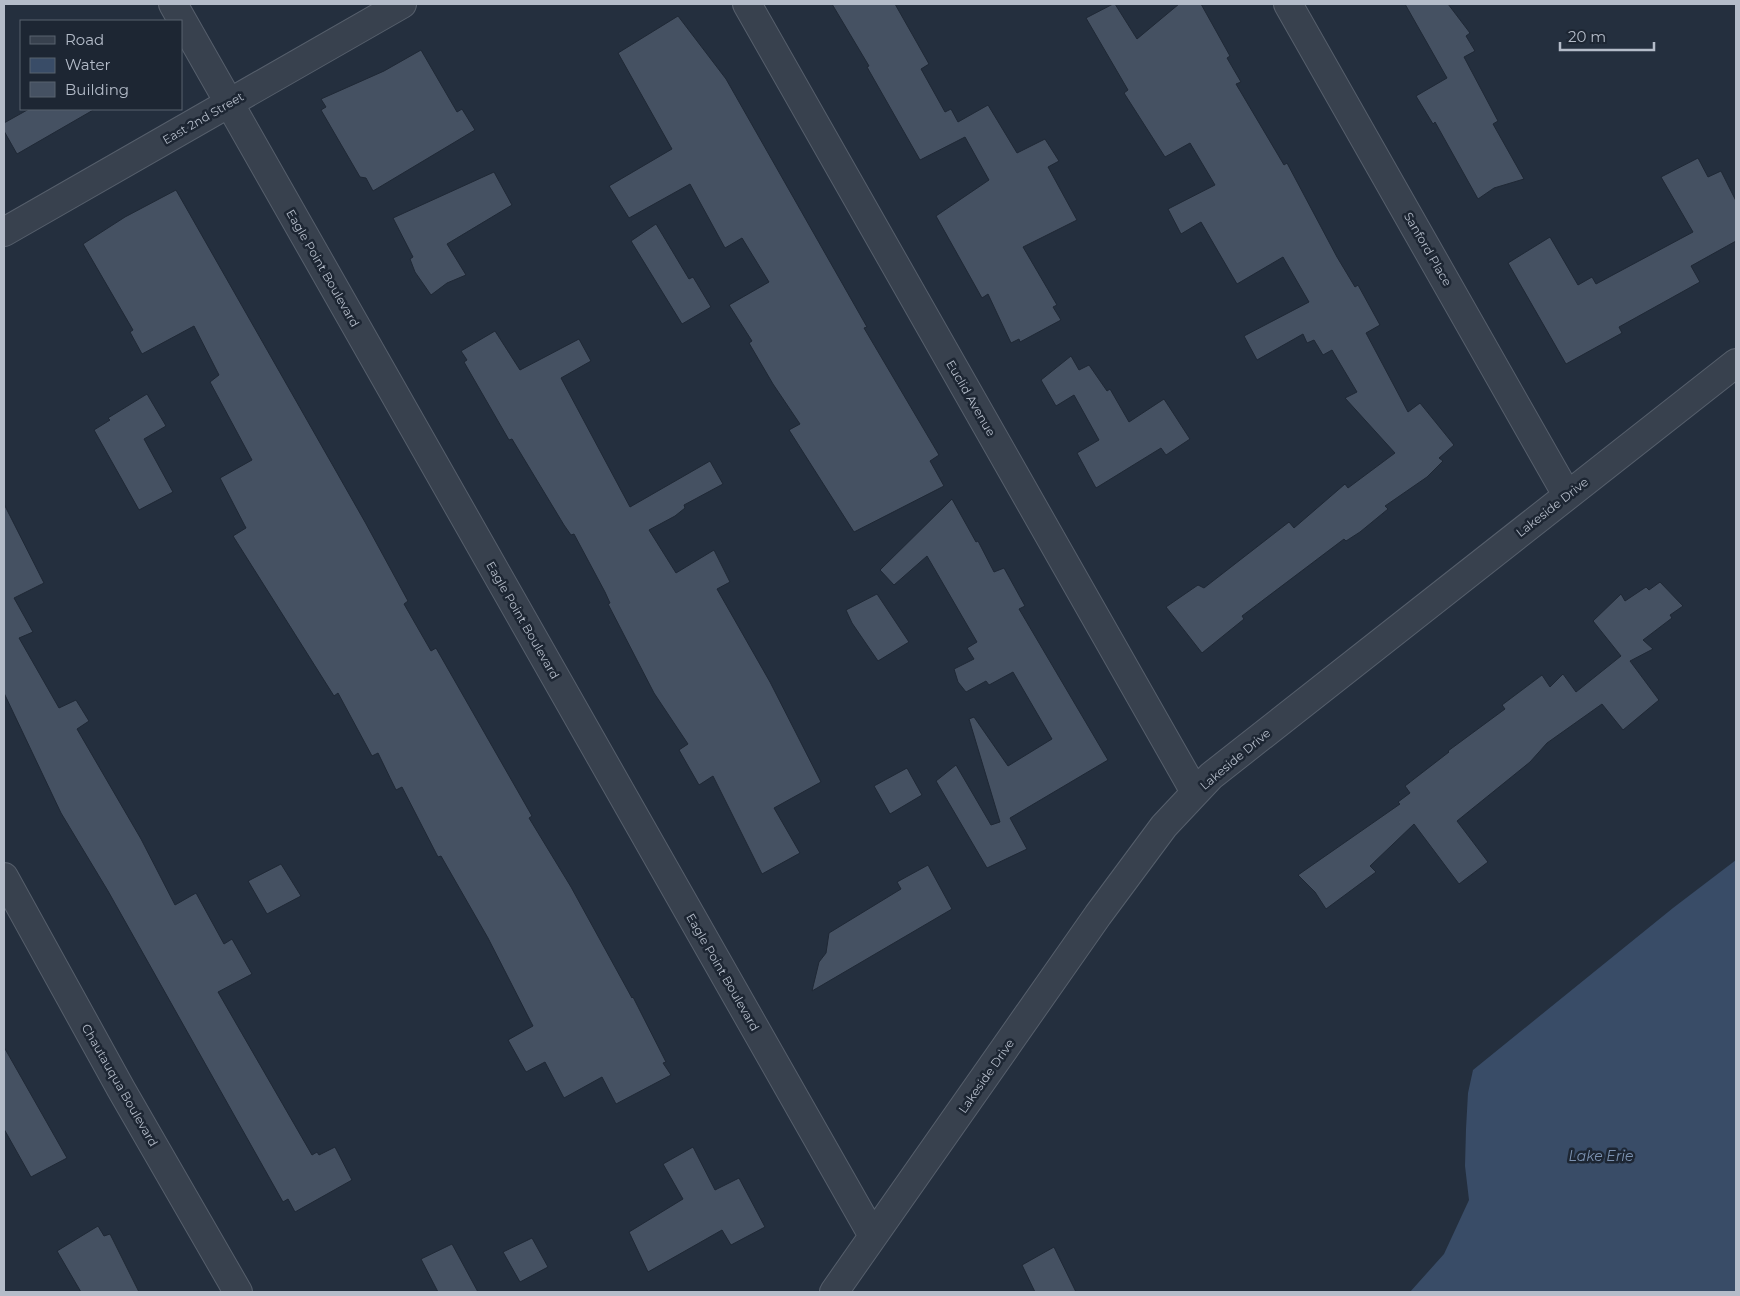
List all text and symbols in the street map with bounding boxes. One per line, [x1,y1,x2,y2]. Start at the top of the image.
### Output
legend [20,20,182,110]
scale bar [1560,20,1654,52]
text: 20 m [1568,27,1606,46]
text: Road [65,30,104,49]
text: Water [65,55,111,74]
text: Building [65,80,129,99]
street label: East 2nd Street [160,89,246,147]
street label: Eagle Point Boulevard [283,207,363,329]
street label: Sanford Place [1401,209,1455,289]
street label: Euclid Avenue [943,357,999,439]
street label: Lakeside Drive [1513,474,1591,540]
street label: Eagle Point Boulevard [483,559,563,681]
street label: Lakeside Drive [1197,725,1273,793]
street label: Eagle Point Boulevard [683,911,763,1033]
street label: Chautauqua Boulevard [79,1021,161,1149]
street label: Lakeside Drive [955,1036,1017,1116]
water label: Lake Erie [1569,1147,1633,1165]

